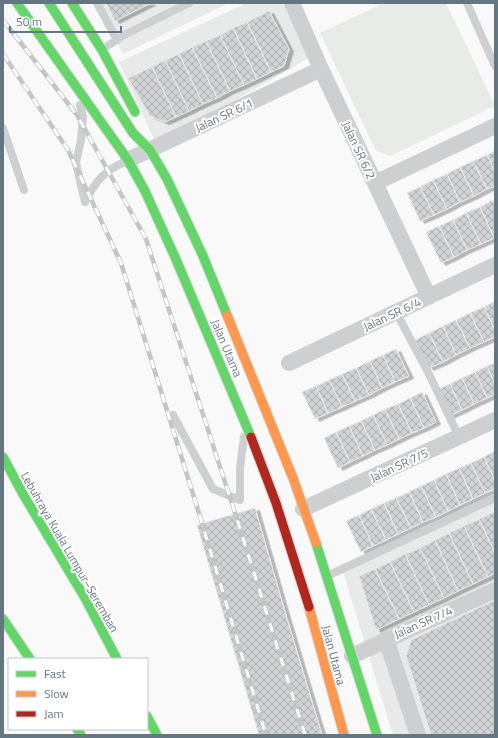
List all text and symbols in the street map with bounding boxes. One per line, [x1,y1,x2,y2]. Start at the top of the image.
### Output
scale bar [10,8,121,34]
text: 50 m [16,12,42,31]
street label: Jalan SR 6/1 [192,93,256,137]
street label: Jalan SR 6/2 [337,118,381,182]
street label: Jalan SR 6/4 [360,292,424,336]
street label: Jalan Utama [206,316,248,380]
street label: Jalan SR 7/5 [367,443,431,487]
street label: Lebuhraya Kuala Lumpur–Seremban [16,468,124,636]
street label: Jalan SR 7/4 [391,601,456,643]
street label: Jalan Utama [317,623,351,687]
legend [8,658,148,730]
text: Fast [44,664,67,683]
text: Slow [44,684,69,703]
text: Jam [44,704,64,723]

